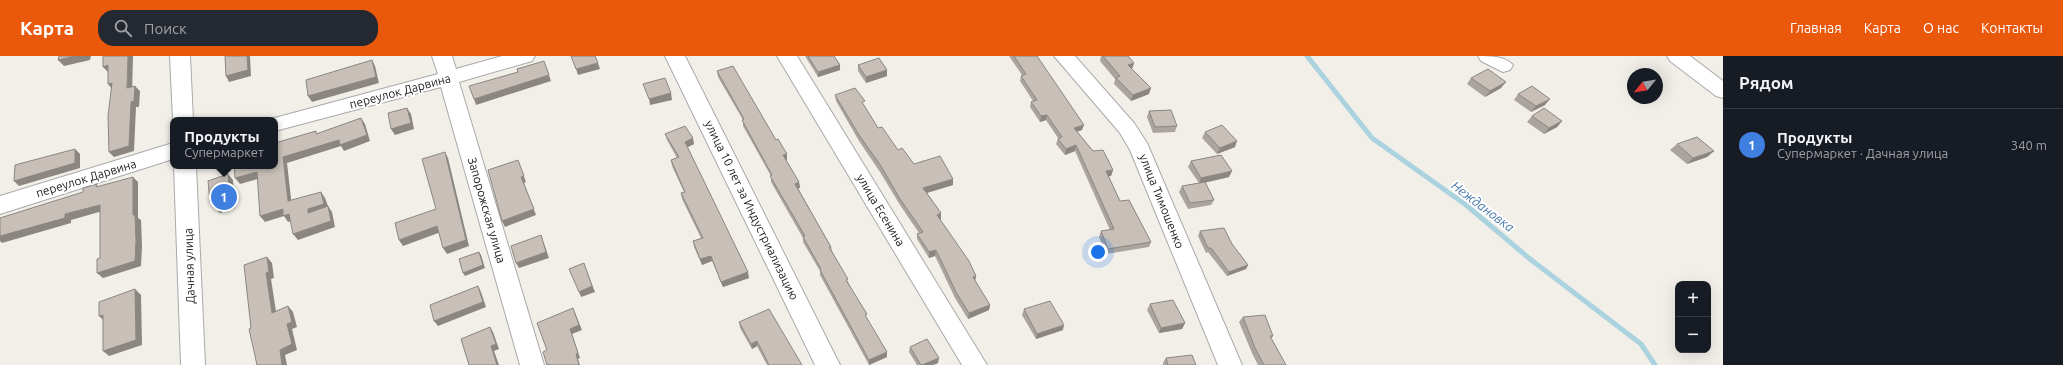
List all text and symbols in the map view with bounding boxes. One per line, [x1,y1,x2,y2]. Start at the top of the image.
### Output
search box [98,10,378,46]
text: Карта [20,17,74,39]
icon: search [112,17,134,39]
text: Поиск [144,20,187,37]
text: Главная [1790,20,1842,36]
text: Карта [1864,20,1901,36]
text: О нас [1923,20,1959,36]
text: Контакты [1981,20,2043,36]
north arrow [1627,68,1663,104]
street label: переулок Дарвина [348,71,452,111]
text: Рядом [1739,73,1794,92]
popup [170,117,278,169]
street label: улица 10 лет за Индустриализацию [703,118,801,302]
text: Продукты [184,128,259,145]
text: Продукты [1777,129,1852,146]
text: 1 [1748,138,1756,152]
text: 340 m [2011,138,2047,152]
text: Супермаркет [184,145,264,159]
text: Супермаркет · Дачная улица [1777,146,1948,160]
street label: улица Тимошенко [1137,152,1187,250]
street label: Запорожская улица [466,156,508,264]
street label: переулок Дарвина [34,157,138,199]
street label: улица Есенина [854,172,908,248]
water label: Неждановка [1449,178,1517,234]
pin: 1 [211,182,237,212]
street label: Дачная улица [181,228,197,304]
your location [1088,242,1108,262]
map controls [1675,281,1711,353]
button: + [1675,281,1711,317]
button: − [1675,317,1711,353]

